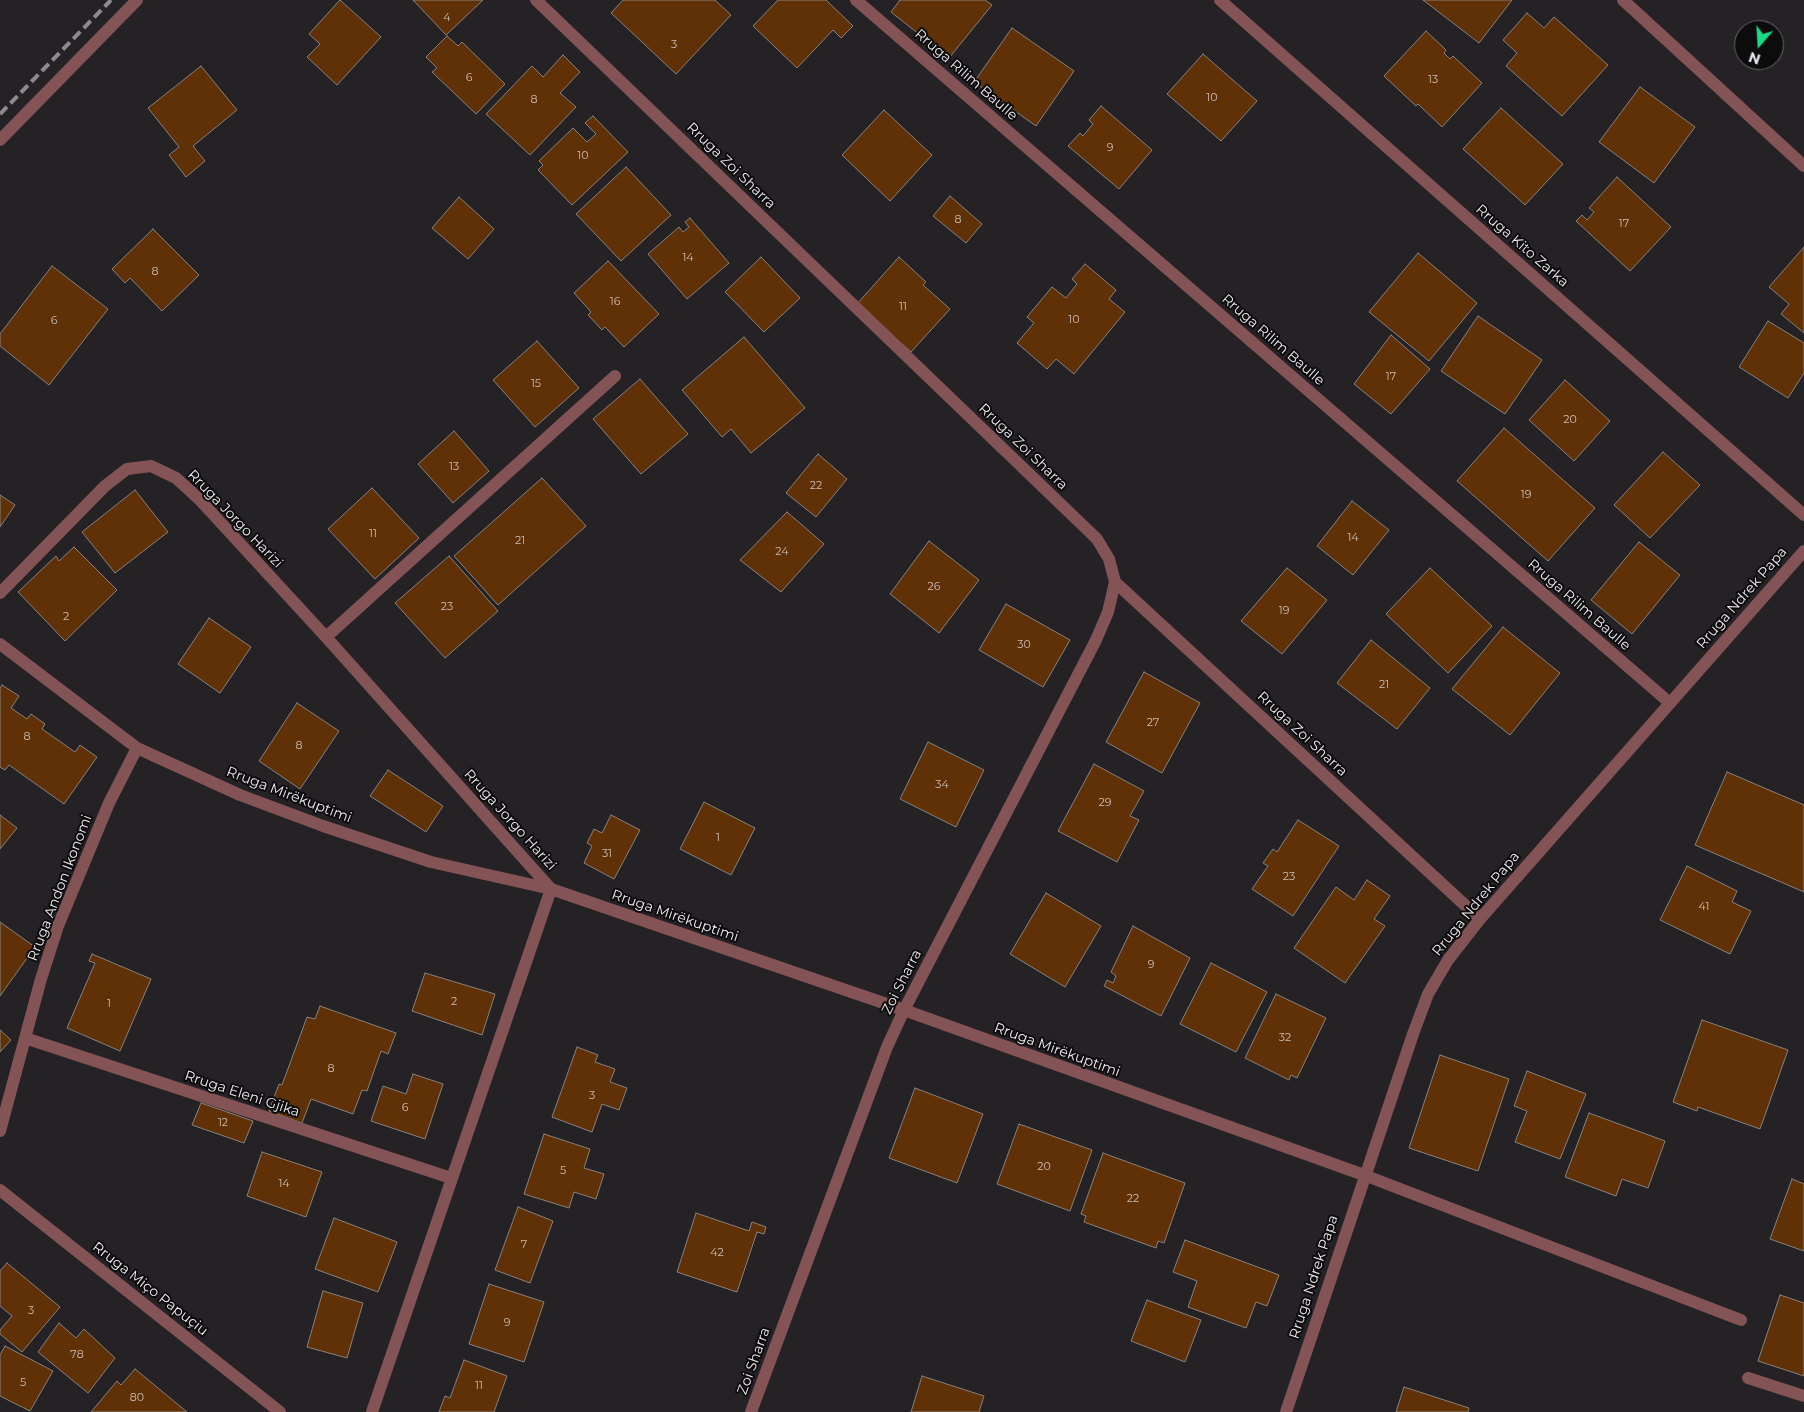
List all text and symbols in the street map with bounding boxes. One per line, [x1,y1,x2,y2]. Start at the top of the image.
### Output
house number: 4 [443,11,451,25]
north arrow [1734,20,1784,70]
street label: Rruga Rilim Baulle [911,26,1021,124]
house number: 3 [671,38,677,52]
text: N [1746,48,1763,69]
house number: 6 [466,71,472,85]
house number: 13 [1428,73,1438,87]
house number: 10 [1206,91,1218,105]
house number: 8 [530,93,538,107]
street label: Rruga Zoi Sharra [683,119,779,213]
house number: 9 [1107,141,1113,155]
house number: 10 [577,149,589,163]
street label: Rruga Kito Zarka [1472,201,1572,291]
house number: 8 [954,213,962,227]
house number: 17 [1619,217,1629,231]
house number: 14 [682,251,694,265]
house number: 8 [151,265,159,279]
street label: Rruga Rilim Baulle [1218,291,1328,389]
house number: 16 [610,295,620,309]
house number: 11 [899,300,907,314]
house number: 10 [1068,313,1080,327]
house number: 6 [51,314,57,328]
house number: 17 [1386,370,1396,384]
house number: 15 [531,377,541,391]
street label: Rruga Zoi Sharra [975,400,1071,494]
house number: 20 [1563,413,1577,427]
house number: 13 [449,460,459,474]
street label: Rruga Jorgo Harizi [184,466,286,572]
house number: 22 [810,479,822,493]
house number: 19 [1521,488,1531,502]
house number: 11 [369,527,377,541]
house number: 14 [1347,531,1359,545]
house number: 21 [515,534,525,548]
street label: Rruga Ndrek Papa [1693,544,1791,652]
house number: 24 [775,545,789,559]
street label: Rruga Rilim Baulle [1524,556,1634,654]
house number: 26 [928,580,940,594]
house number: 23 [441,600,453,614]
house number: 19 [1279,604,1289,618]
house number: 2 [63,610,69,624]
house number: 30 [1017,638,1031,652]
house number: 21 [1379,678,1389,692]
street label: Rruga Zoi Sharra [1254,688,1350,780]
house number: 27 [1147,716,1159,730]
house number: 8 [23,730,31,744]
house number: 8 [295,739,303,753]
street label: Rruga Mirëkuptimi [224,763,354,827]
street label: Rruga Jorgo Harizi [460,766,560,874]
house number: 34 [935,778,949,792]
house number: 29 [1099,796,1111,810]
street label: Rruga Andon Ikonomi [24,812,96,964]
house number: 1 [716,831,720,845]
house number: 31 [602,847,612,861]
street label: Rruga Ndrek Papa [1429,848,1523,960]
house number: 23 [1283,870,1295,884]
street label: Rruga Mirëkuptimi [609,886,741,946]
house number: 41 [1699,900,1709,914]
street label: Zoi Sharra [879,947,925,1017]
house number: 9 [1148,958,1154,972]
house number: 2 [451,995,457,1009]
house number: 1 [107,997,111,1011]
street label: Rruga Mirëkuptimi [992,1019,1122,1081]
house number: 32 [1279,1031,1291,1045]
house number: 8 [327,1062,335,1076]
street label: Rruga Eleni Gjika [182,1067,302,1121]
house number: 3 [589,1089,595,1103]
house number: 6 [402,1101,408,1115]
house number: 12 [218,1116,228,1130]
house number: 20 [1037,1160,1051,1174]
house number: 5 [560,1164,566,1178]
house number: 14 [278,1177,290,1191]
house number: 22 [1127,1192,1139,1206]
street label: Rruga Ndrek Papa [1286,1213,1342,1341]
house number: 7 [521,1238,527,1252]
street label: Rruga Miço Papuçiu [89,1239,211,1339]
house number: 42 [710,1246,724,1260]
house number: 3 [28,1304,34,1318]
house number: 9 [504,1316,510,1330]
street label: Zoi Sharra [734,1325,774,1397]
house number: 78 [70,1348,84,1362]
house number: 5 [20,1376,26,1390]
house number: 11 [475,1379,483,1393]
house number: 80 [130,1391,144,1405]

